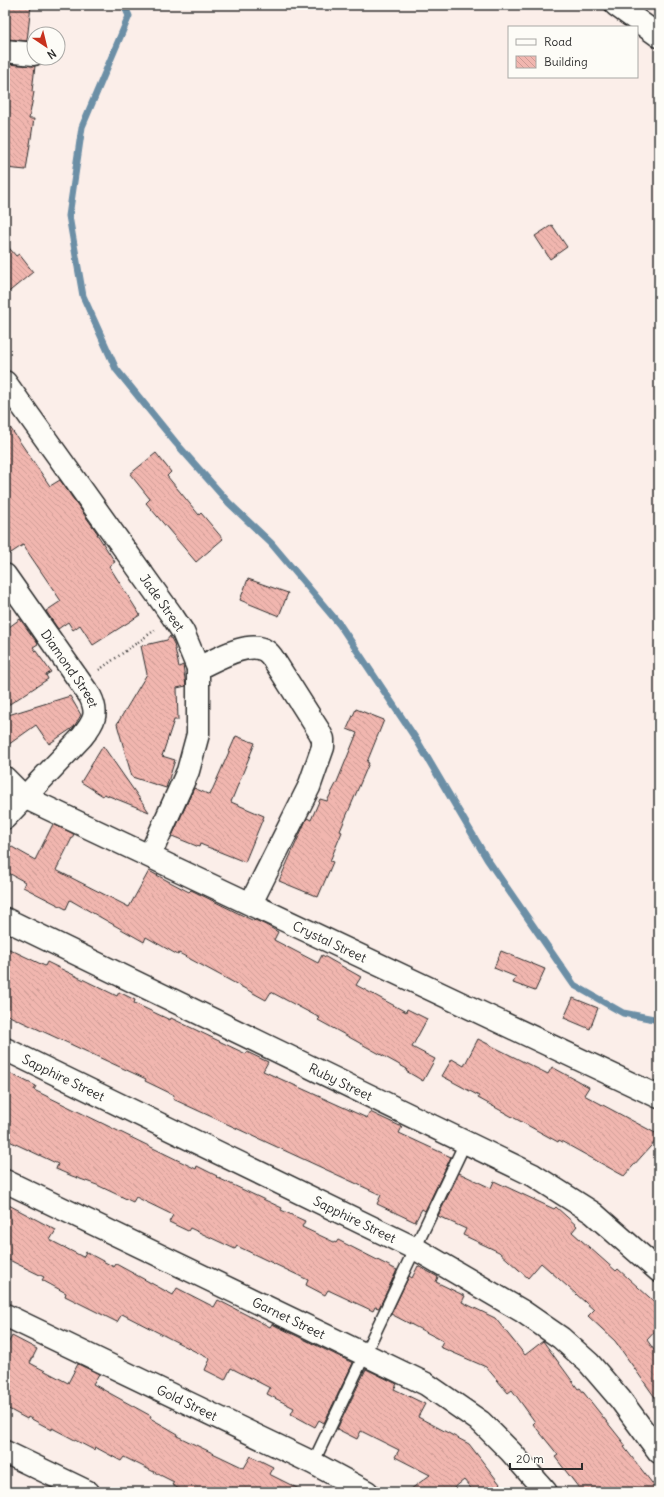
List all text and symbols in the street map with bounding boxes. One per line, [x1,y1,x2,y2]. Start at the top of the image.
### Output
north arrow [26,26,66,66]
legend [508,26,638,78]
text: Road [544,34,572,49]
text: N [45,46,59,62]
text: Building [544,54,588,69]
street label: Jade Street [136,571,189,635]
street label: Diamond Street [37,626,102,710]
street label: Crystal Street [290,917,370,967]
street label: Sapphire Street [19,1051,108,1105]
street label: Ruby Street [306,1060,375,1105]
street label: Sapphire Street [310,1192,399,1247]
street label: Garnet Street [249,1293,328,1343]
street label: Gold Street [154,1381,220,1425]
scale bar [510,1445,582,1471]
text: 20 m [516,1451,544,1466]

